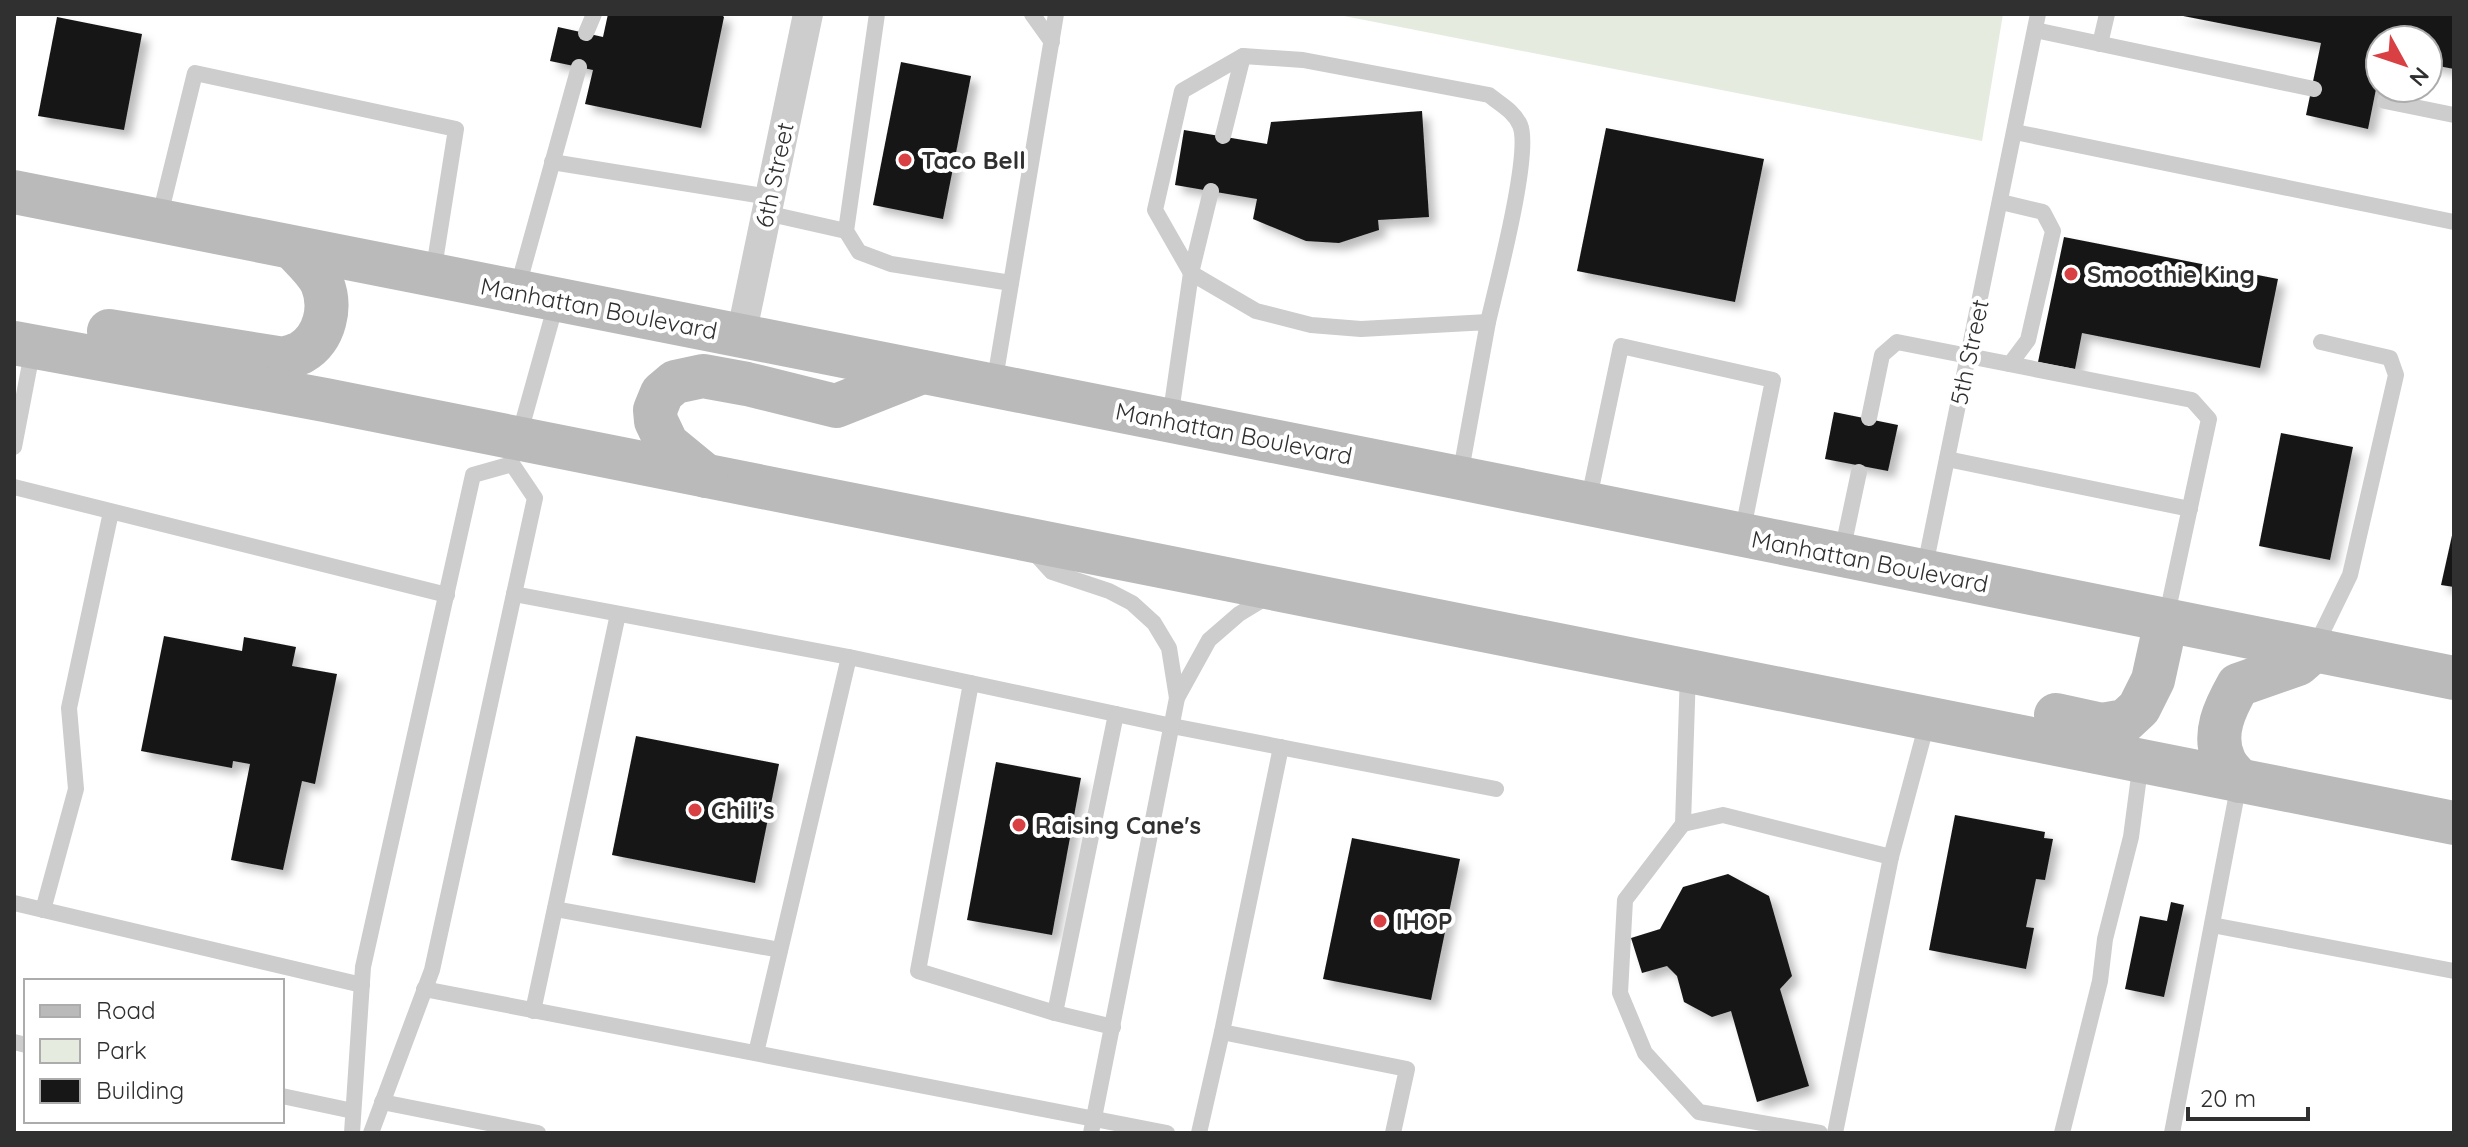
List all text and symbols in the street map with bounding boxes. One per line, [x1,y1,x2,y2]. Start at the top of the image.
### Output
north arrow [2364,24,2444,104]
text: N [2403,62,2435,92]
street label: 6th Street [748,120,800,230]
place label: Taco Bell [921,145,1026,175]
marker: Taco Bell [896,151,914,169]
place label: Smoothie King [2087,259,2255,289]
marker: Smoothie King [2062,265,2080,283]
street label: Manhattan Boulevard [478,270,720,346]
street label: 5th Street [1943,297,1995,407]
street label: Manhattan Boulevard [1113,395,1355,471]
street label: Manhattan Boulevard [1749,523,1991,599]
place label: Chili's [711,795,775,825]
marker: Chili's [686,801,704,819]
place label: Raising Cane's [1035,810,1201,840]
marker: Raising Cane's [1010,816,1028,834]
place label: IHOP [1396,906,1453,936]
marker: IHOP [1371,912,1389,930]
legend [24,979,284,1123]
text: Road [96,995,156,1025]
text: Park [96,1035,147,1065]
scale bar [2188,1071,2308,1121]
text: Building [96,1075,184,1105]
text: 20 m [2200,1083,2256,1113]

